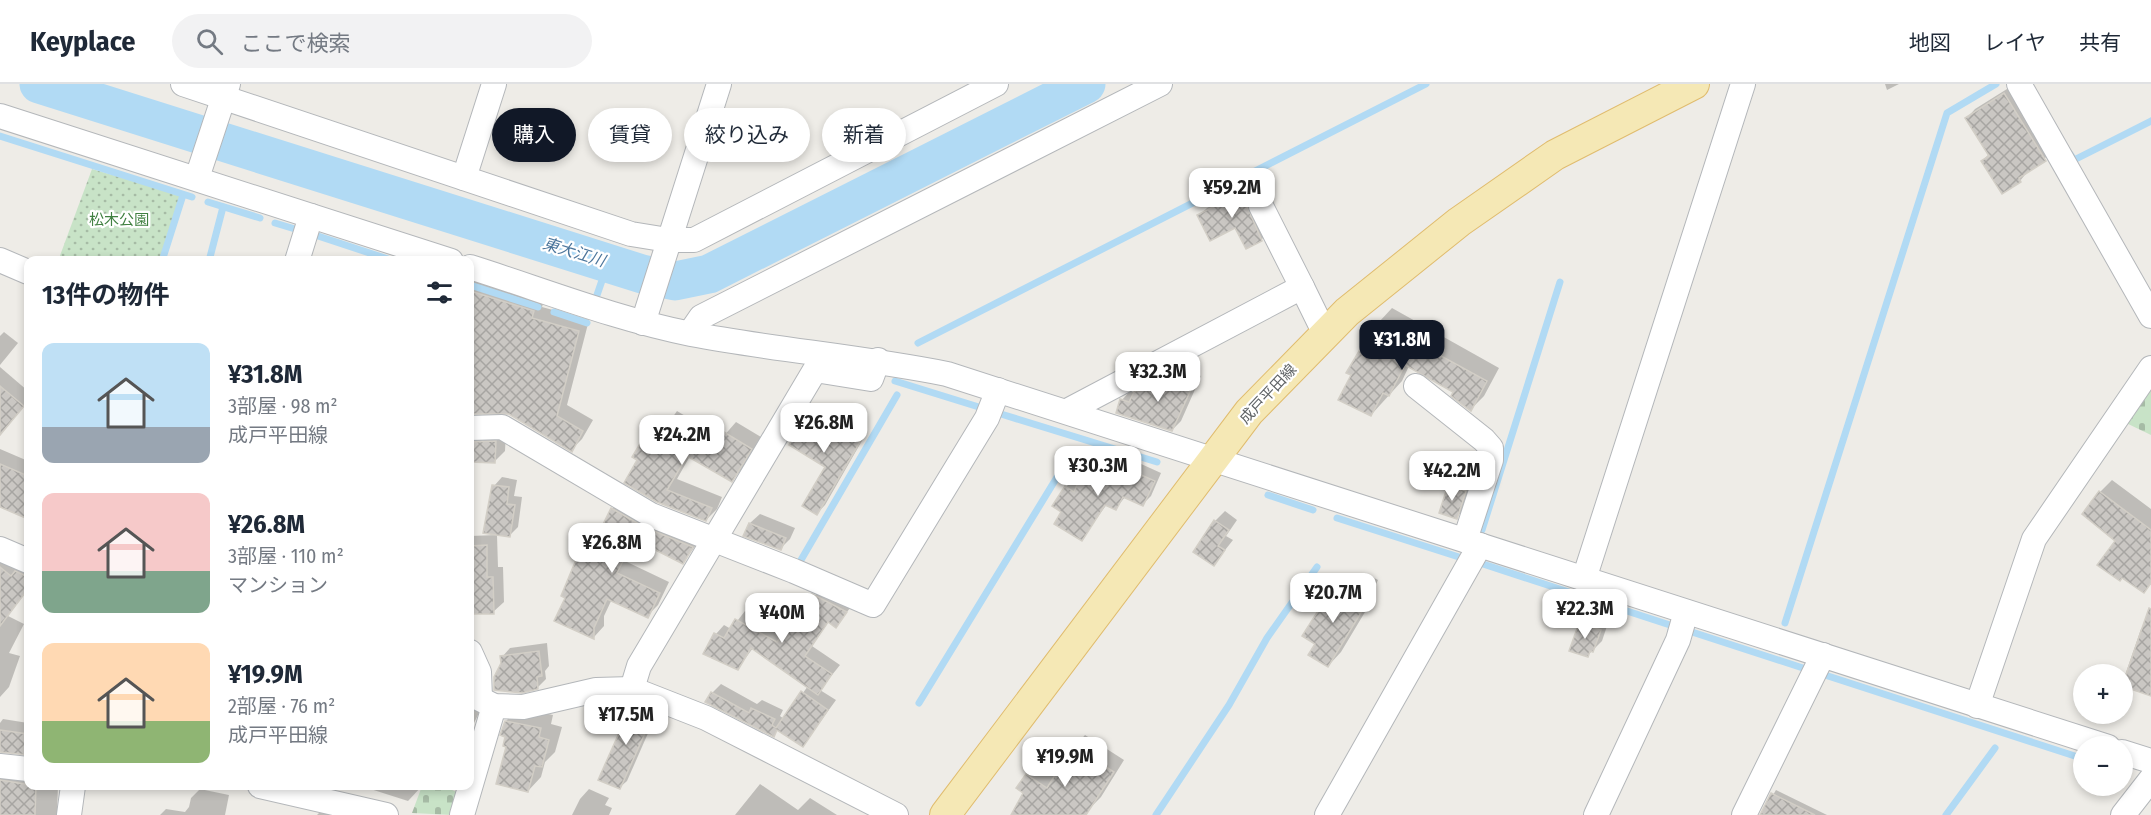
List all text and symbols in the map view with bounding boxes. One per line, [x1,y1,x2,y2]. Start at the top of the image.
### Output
search box [172,14,592,68]
text: Keyplace [30,25,136,58]
icon: search [193,25,226,58]
text: ここで検索 [241,30,351,57]
text: 地図 [1909,30,1951,56]
text: レイヤ [1984,30,2046,56]
text: 共有 [2079,30,2121,56]
chip: 購入 [492,108,576,162]
chip: 賃貸 [588,108,672,162]
chip: 絞り込み [684,108,810,162]
chip: 新着 [822,108,906,162]
pin: ¥59.2M [1183,168,1281,219]
text: ¥59.2M [1203,175,1261,199]
park label: 松木公園 [89,211,149,229]
water label: 東大江川 [541,234,609,271]
icon: filters [423,276,456,309]
text: 13件の物件 [42,280,169,311]
pin: ¥31.8M [1353,320,1451,371]
text: ¥31.8M [1373,327,1431,351]
pin: ¥32.3M [1109,352,1207,403]
text: ¥31.8M [228,359,302,390]
text: ¥32.3M [1129,359,1187,383]
street label: 成戸平田線 [1236,360,1300,428]
icon: home [90,367,162,439]
text: 3部屋 · 98 m² [228,394,338,418]
pin: ¥26.8M [775,403,873,454]
text: ¥26.8M [794,410,854,434]
pin: ¥24.2M [633,415,731,466]
text: ¥24.2M [653,422,711,446]
text: 成戸平田線 [228,423,328,447]
pin: ¥30.3M [1049,446,1147,497]
pin: ¥42.2M [1403,451,1501,502]
text: ¥30.3M [1068,453,1128,477]
text: ¥42.2M [1423,458,1481,482]
text: ¥26.8M [228,509,305,540]
icon: home [90,517,162,589]
pin: ¥26.8M [563,523,661,574]
text: ¥26.8M [582,530,642,554]
text: 3部屋 · 110 m² [228,544,344,568]
text: マンション [228,573,328,597]
pin: ¥20.7M [1284,573,1382,624]
text: ¥20.7M [1304,580,1362,604]
pin: ¥22.3M [1536,589,1634,640]
pin: ¥40M [746,593,818,644]
text: ¥22.3M [1556,596,1614,620]
text: ¥40M [759,600,805,624]
text: ¥19.9M [228,659,303,690]
map controls [2073,664,2133,796]
button: + [2073,664,2133,724]
icon: home [90,667,162,739]
text: 2部屋 · 76 m² [228,694,335,718]
pin: ¥17.5M [577,695,675,746]
text: ¥17.5M [598,702,654,726]
text: 成戸平田線 [228,723,328,747]
button: − [2073,736,2133,796]
pin: ¥19.9M [1016,737,1114,788]
text: ¥19.9M [1036,744,1094,768]

